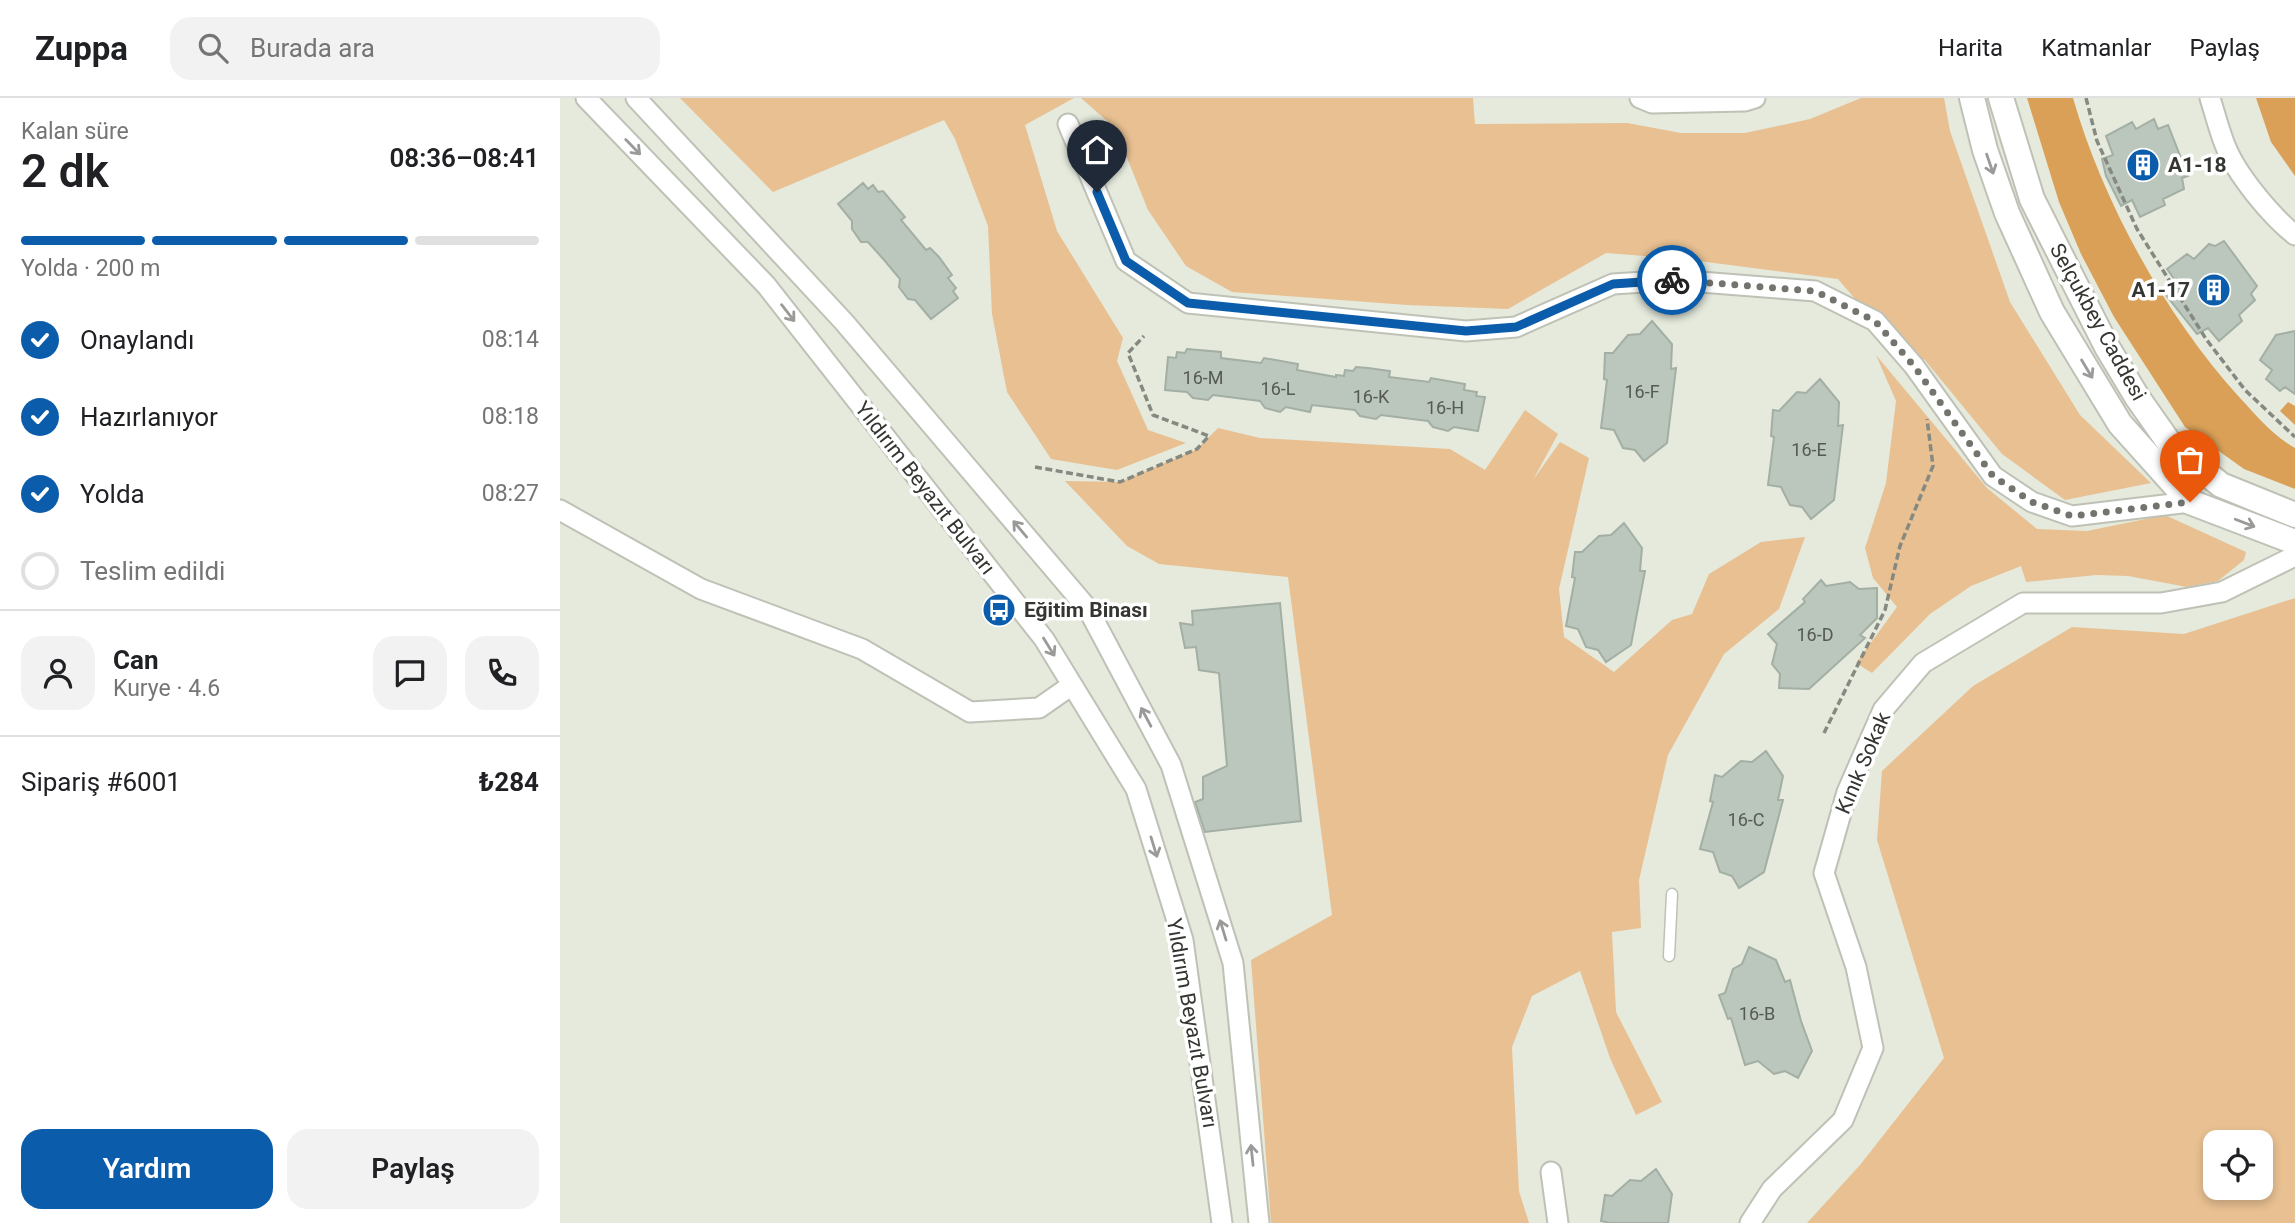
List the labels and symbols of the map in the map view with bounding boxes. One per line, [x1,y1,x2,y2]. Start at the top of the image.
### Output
pin [1067,120,1127,192]
one-way arrow [625,138,642,155]
building icon: A1-18 [2124,146,2162,184]
one-way arrow [1985,152,1997,174]
place label: A1-18 [2168,153,2227,177]
street label: Selçukbey Caddesi [2045,239,2151,405]
courier [1637,245,1707,315]
building icon: A1-17 [2195,271,2233,309]
place label: A1-17 [2131,278,2190,302]
one-way arrow [781,304,796,322]
one-way arrow [2080,359,2094,379]
house number: 16-M [1183,367,1223,388]
house number: 16-L [1261,378,1296,399]
house number: 16-F [1624,381,1660,402]
house number: 16-K [1353,386,1390,407]
street label: Yıldırım Beyazıt Bulvarı [850,397,1000,579]
house number: 16-H [1426,397,1464,418]
pin [2160,430,2220,502]
house number: 16-E [1791,439,1827,460]
one-way arrow [2233,518,2255,530]
one-way arrow [1012,520,1028,538]
bus stop icon: Eğitim Binası [980,591,1018,629]
place label: Eğitim Binası [1024,598,1148,622]
house number: 16-D [1796,624,1834,645]
one-way arrow [1041,637,1056,656]
one-way arrow [1138,707,1152,728]
street label: Kınık Sokak [1831,708,1895,817]
house number: 16-C [1728,809,1764,830]
one-way arrow [1149,836,1161,858]
street label: Yıldırım Beyazıt Bulvarı [1162,916,1222,1130]
one-way arrow [1216,919,1229,941]
house number: 16-B [1739,1003,1775,1024]
one-way arrow [1246,1144,1259,1167]

